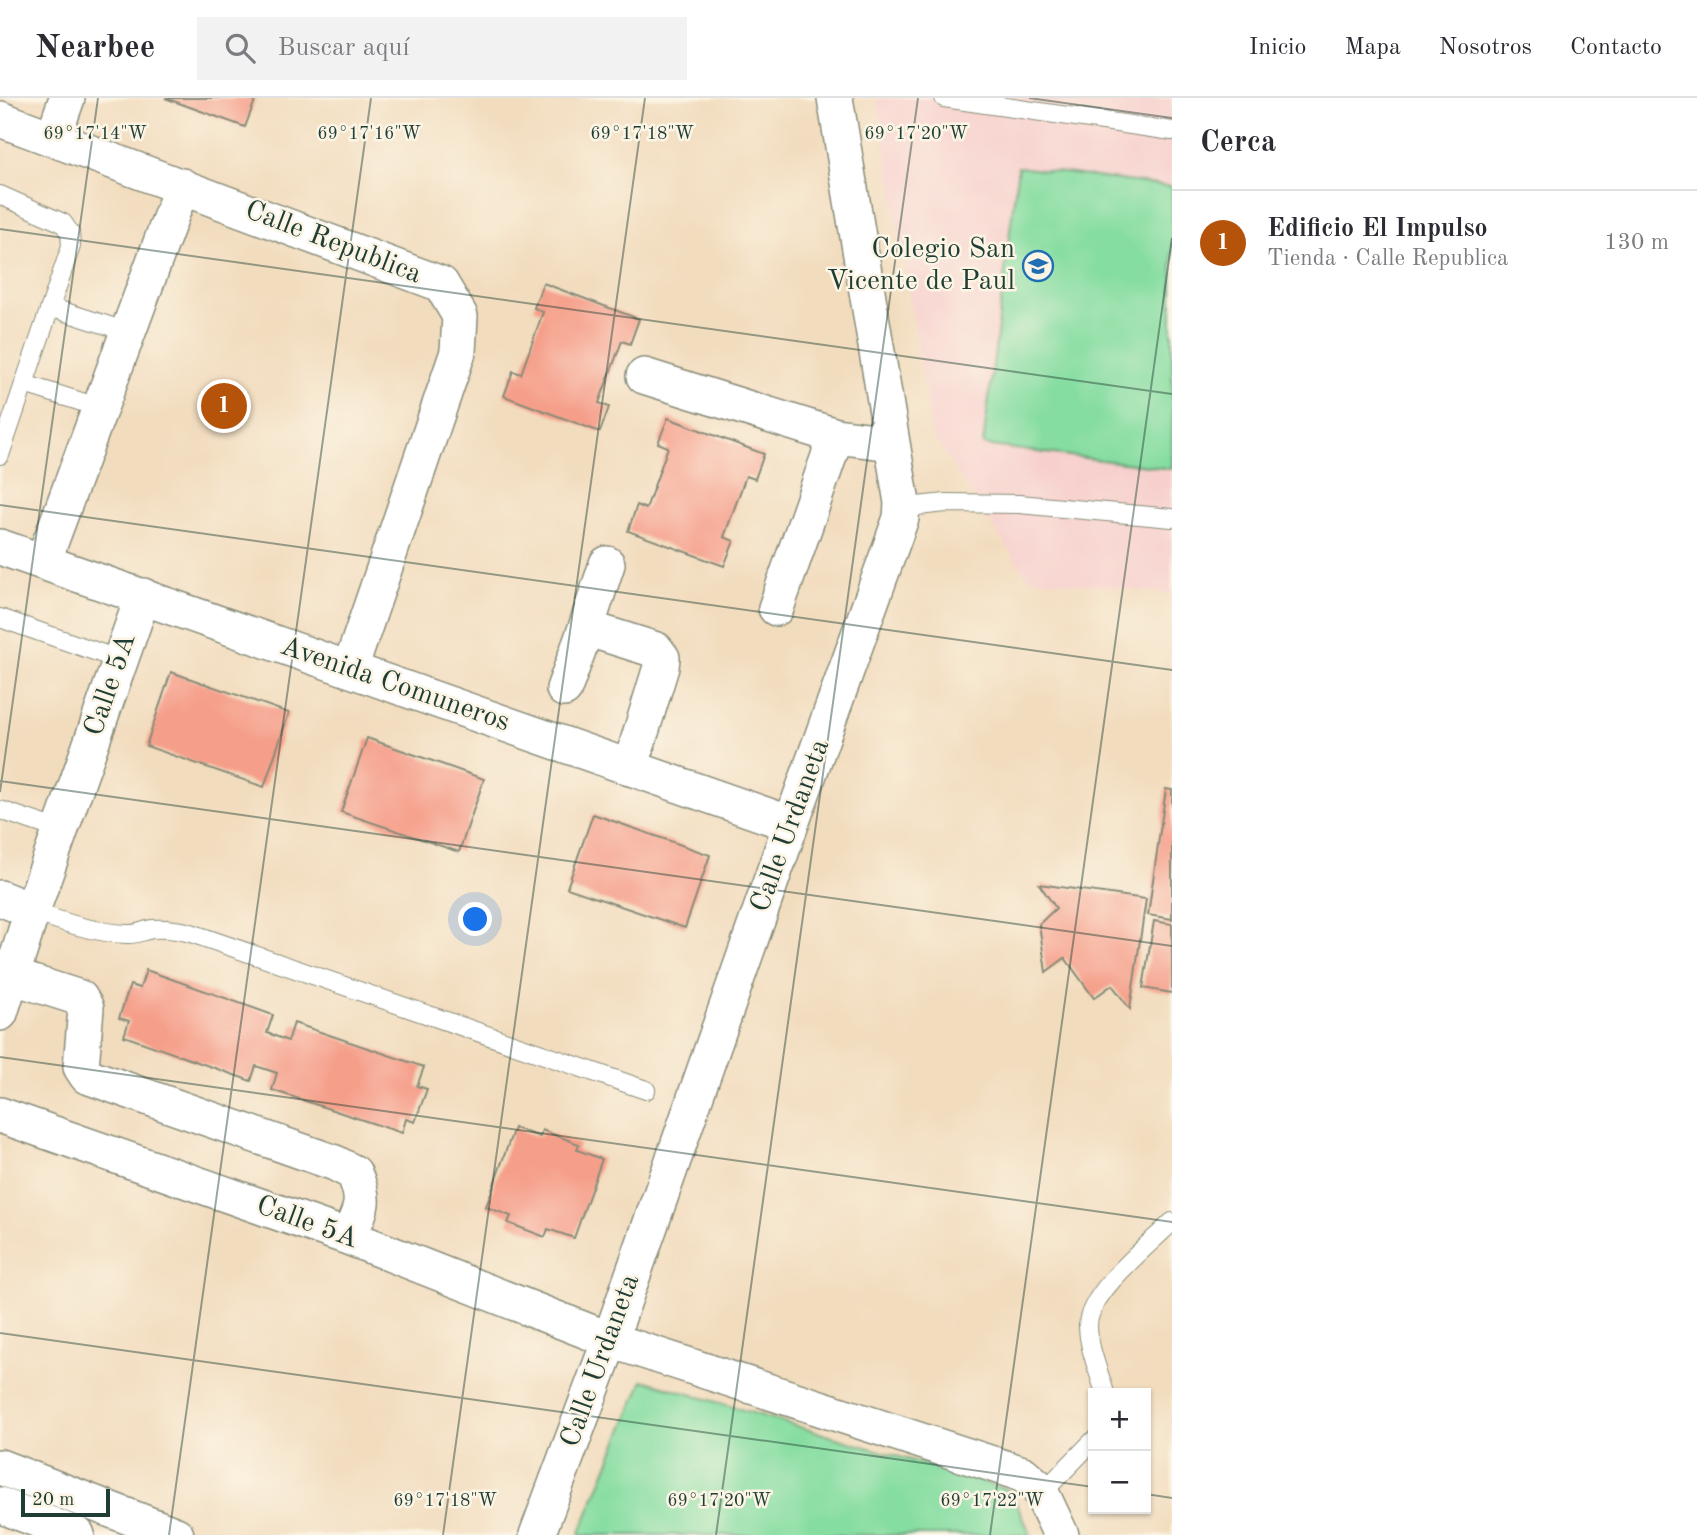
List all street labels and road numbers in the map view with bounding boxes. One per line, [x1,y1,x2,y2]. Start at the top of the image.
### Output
street label: Calle Republica [241,197,425,290]
street label: Calle 5A [80,630,142,740]
street label: Avenida Comuneros [277,633,513,737]
street label: Calle Urdaneta [747,736,835,916]
street label: Calle 5A [252,1192,362,1254]
street label: Calle Urdaneta [557,1271,645,1451]

